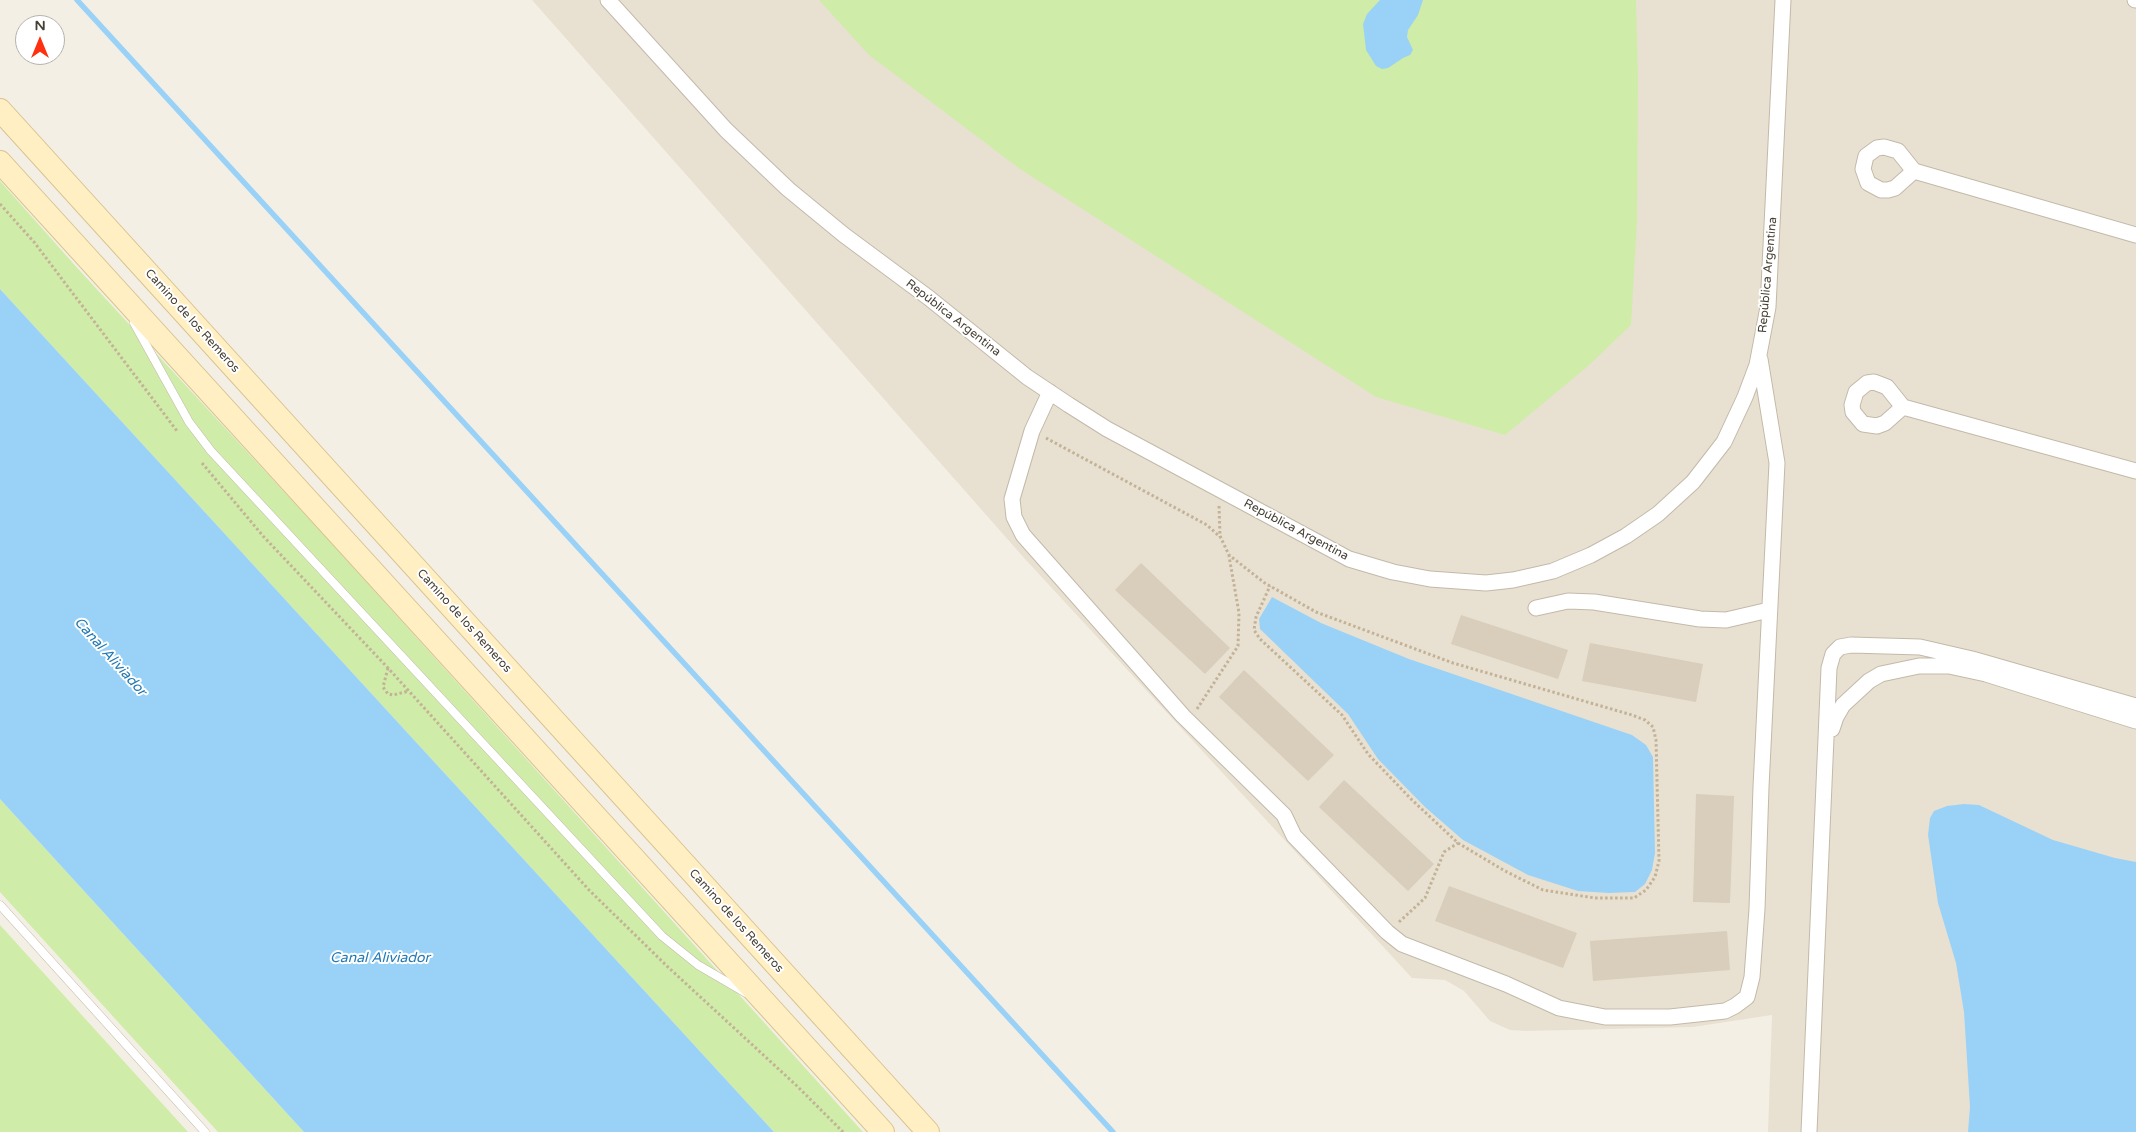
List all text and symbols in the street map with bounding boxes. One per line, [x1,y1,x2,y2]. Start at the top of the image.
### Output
north arrow [15,15,65,65]
text: N [34,17,46,34]
street label: República Argentina [1756,216,1780,334]
street label: Camino de los Remeros [142,266,242,376]
street label: República Argentina [903,276,1003,360]
street label: República Argentina [1241,496,1351,564]
street label: Camino de los Remeros [414,566,514,676]
water label: Canal Aliviador [70,614,150,700]
street label: Camino de los Remeros [686,866,786,976]
water label: Canal Aliviador [330,950,430,966]

